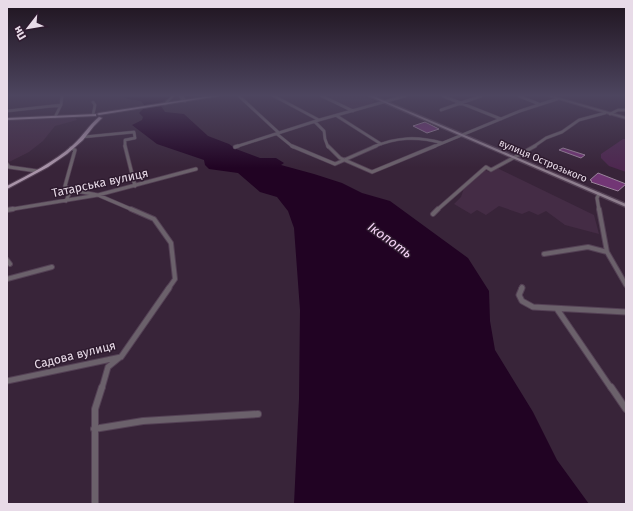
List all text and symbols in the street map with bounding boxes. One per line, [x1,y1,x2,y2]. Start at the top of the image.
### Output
north arrow [8,8,48,48]
text: Пн [11,24,29,42]
street label: вулиця Острозького [497,137,589,185]
street label: Татарська вулиця [50,166,150,200]
water label: Ікопоть [365,219,415,261]
street label: Садова вулиця [33,338,117,372]

